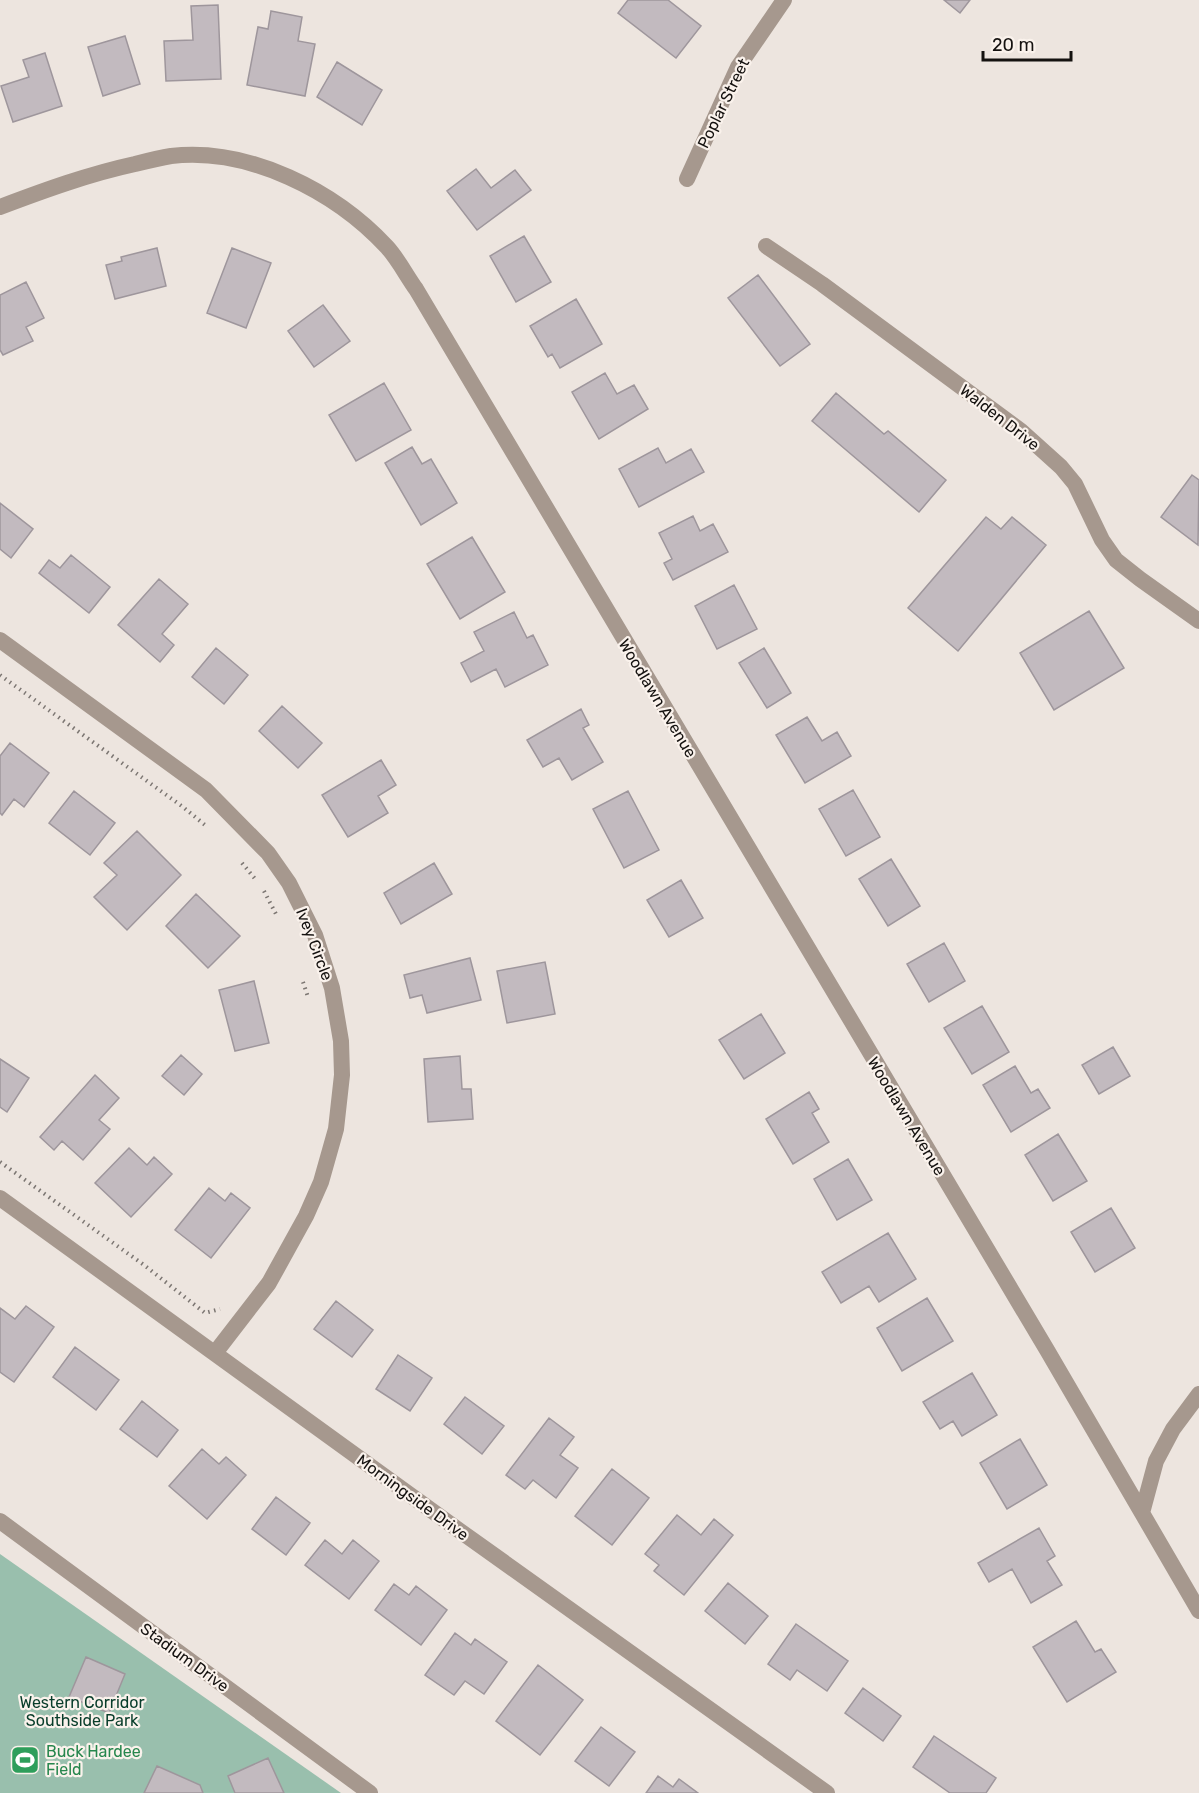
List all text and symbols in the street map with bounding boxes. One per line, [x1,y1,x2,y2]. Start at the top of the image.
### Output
scale bar [983,24,1072,62]
text: 20 m [992,34,1034,56]
street label: Poplar Street [694,55,753,151]
street label: Walden Drive [956,380,1043,454]
street label: Woodlawn Avenue [615,635,701,761]
street label: Ivey Circle [292,905,337,983]
street label: Woodlawn Avenue [864,1053,950,1179]
street label: Morningside Drive [353,1450,472,1544]
street label: Stadium Drive [137,1619,233,1696]
park label: Western Corridor Southside Park [19,1693,145,1730]
place label: Buck Hardee Field [46,1742,141,1779]
sports icon: Buck Hardee Field [9,1744,41,1776]

